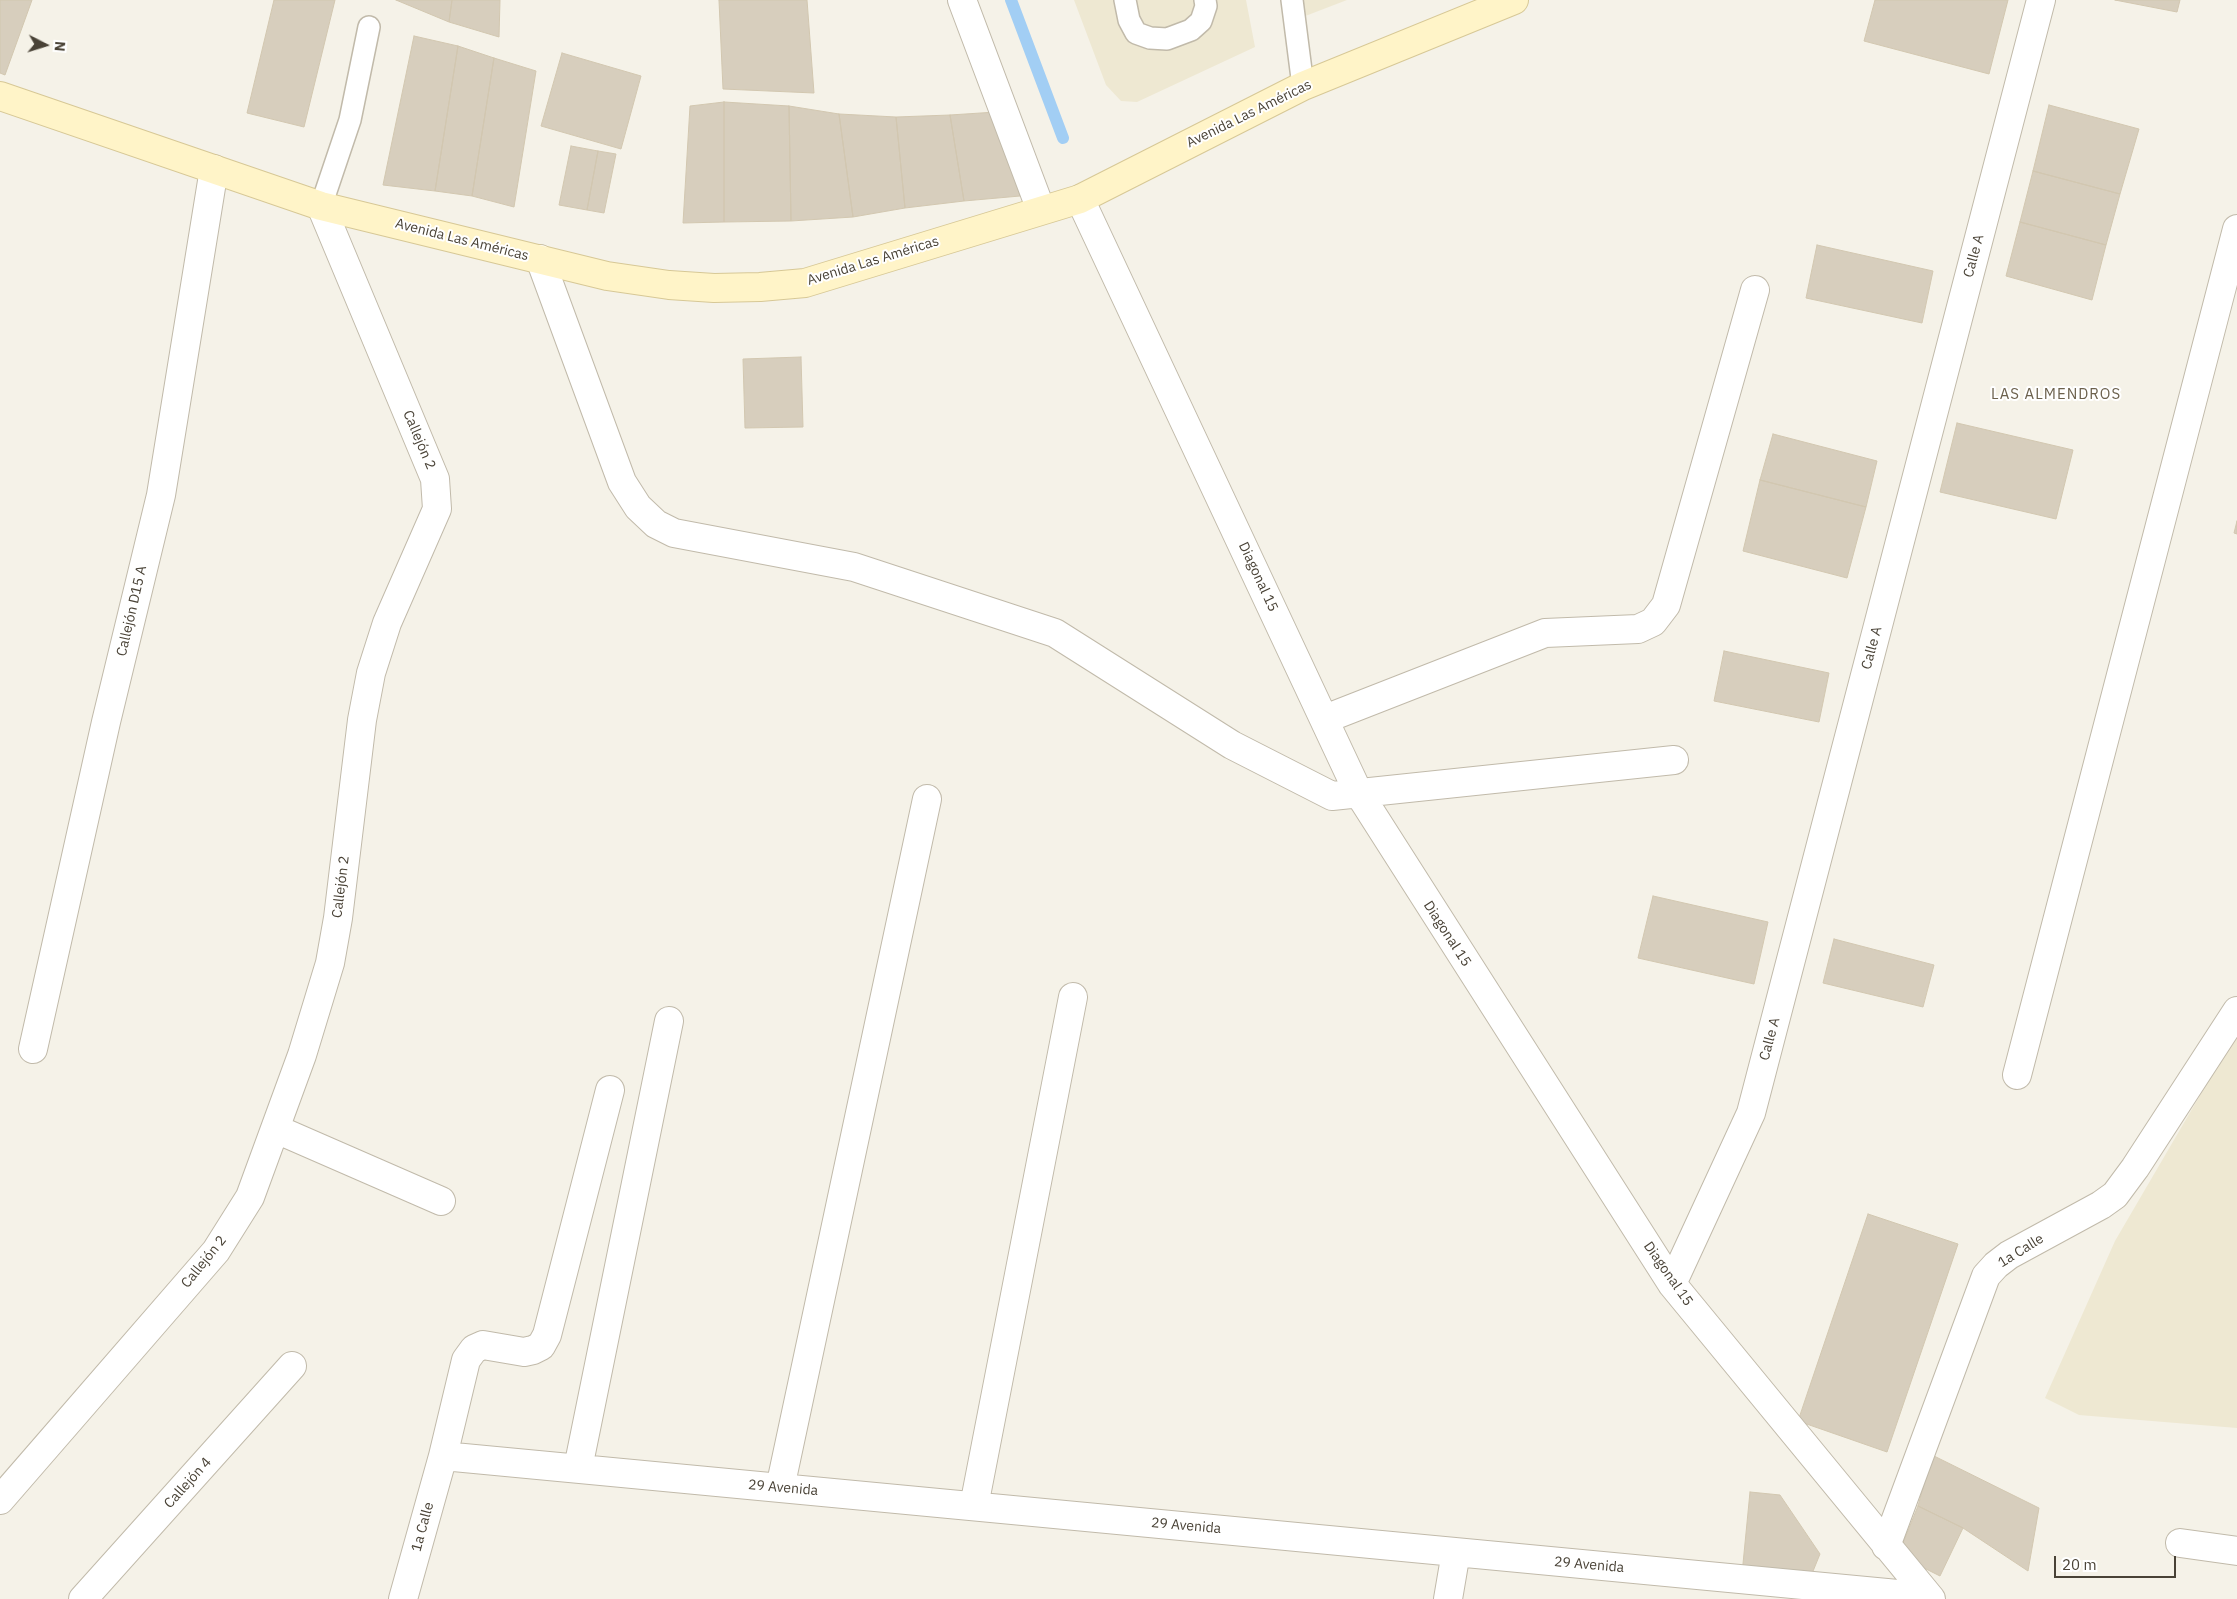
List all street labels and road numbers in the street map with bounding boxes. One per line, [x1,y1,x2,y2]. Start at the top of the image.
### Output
street label: Avenida Las Américas [1184,76,1314,152]
street label: Avenida Las Américas [394,215,530,265]
street label: Avenida Las Américas [805,233,941,289]
street label: Calle A [1960,233,1988,279]
street label: Callejón 2 [399,408,439,472]
street label: Diagonal 15 [1235,540,1281,614]
street label: Callejón D15 A [113,564,151,658]
street label: Calle A [1858,625,1886,671]
street label: Callejón 2 [329,855,353,919]
street label: Diagonal 15 [1420,898,1474,970]
street label: Calle A [1756,1016,1784,1062]
street label: 1a Calle [1995,1230,2047,1272]
street label: Callejón 2 [178,1232,230,1292]
street label: Diagonal 15 [1640,1239,1696,1309]
street label: Callejón 4 [161,1454,215,1512]
street label: 29 Avenida [747,1477,819,1499]
street label: 1a Calle [408,1500,438,1554]
street label: 29 Avenida [1150,1515,1222,1537]
street label: 29 Avenida [1553,1554,1625,1576]

